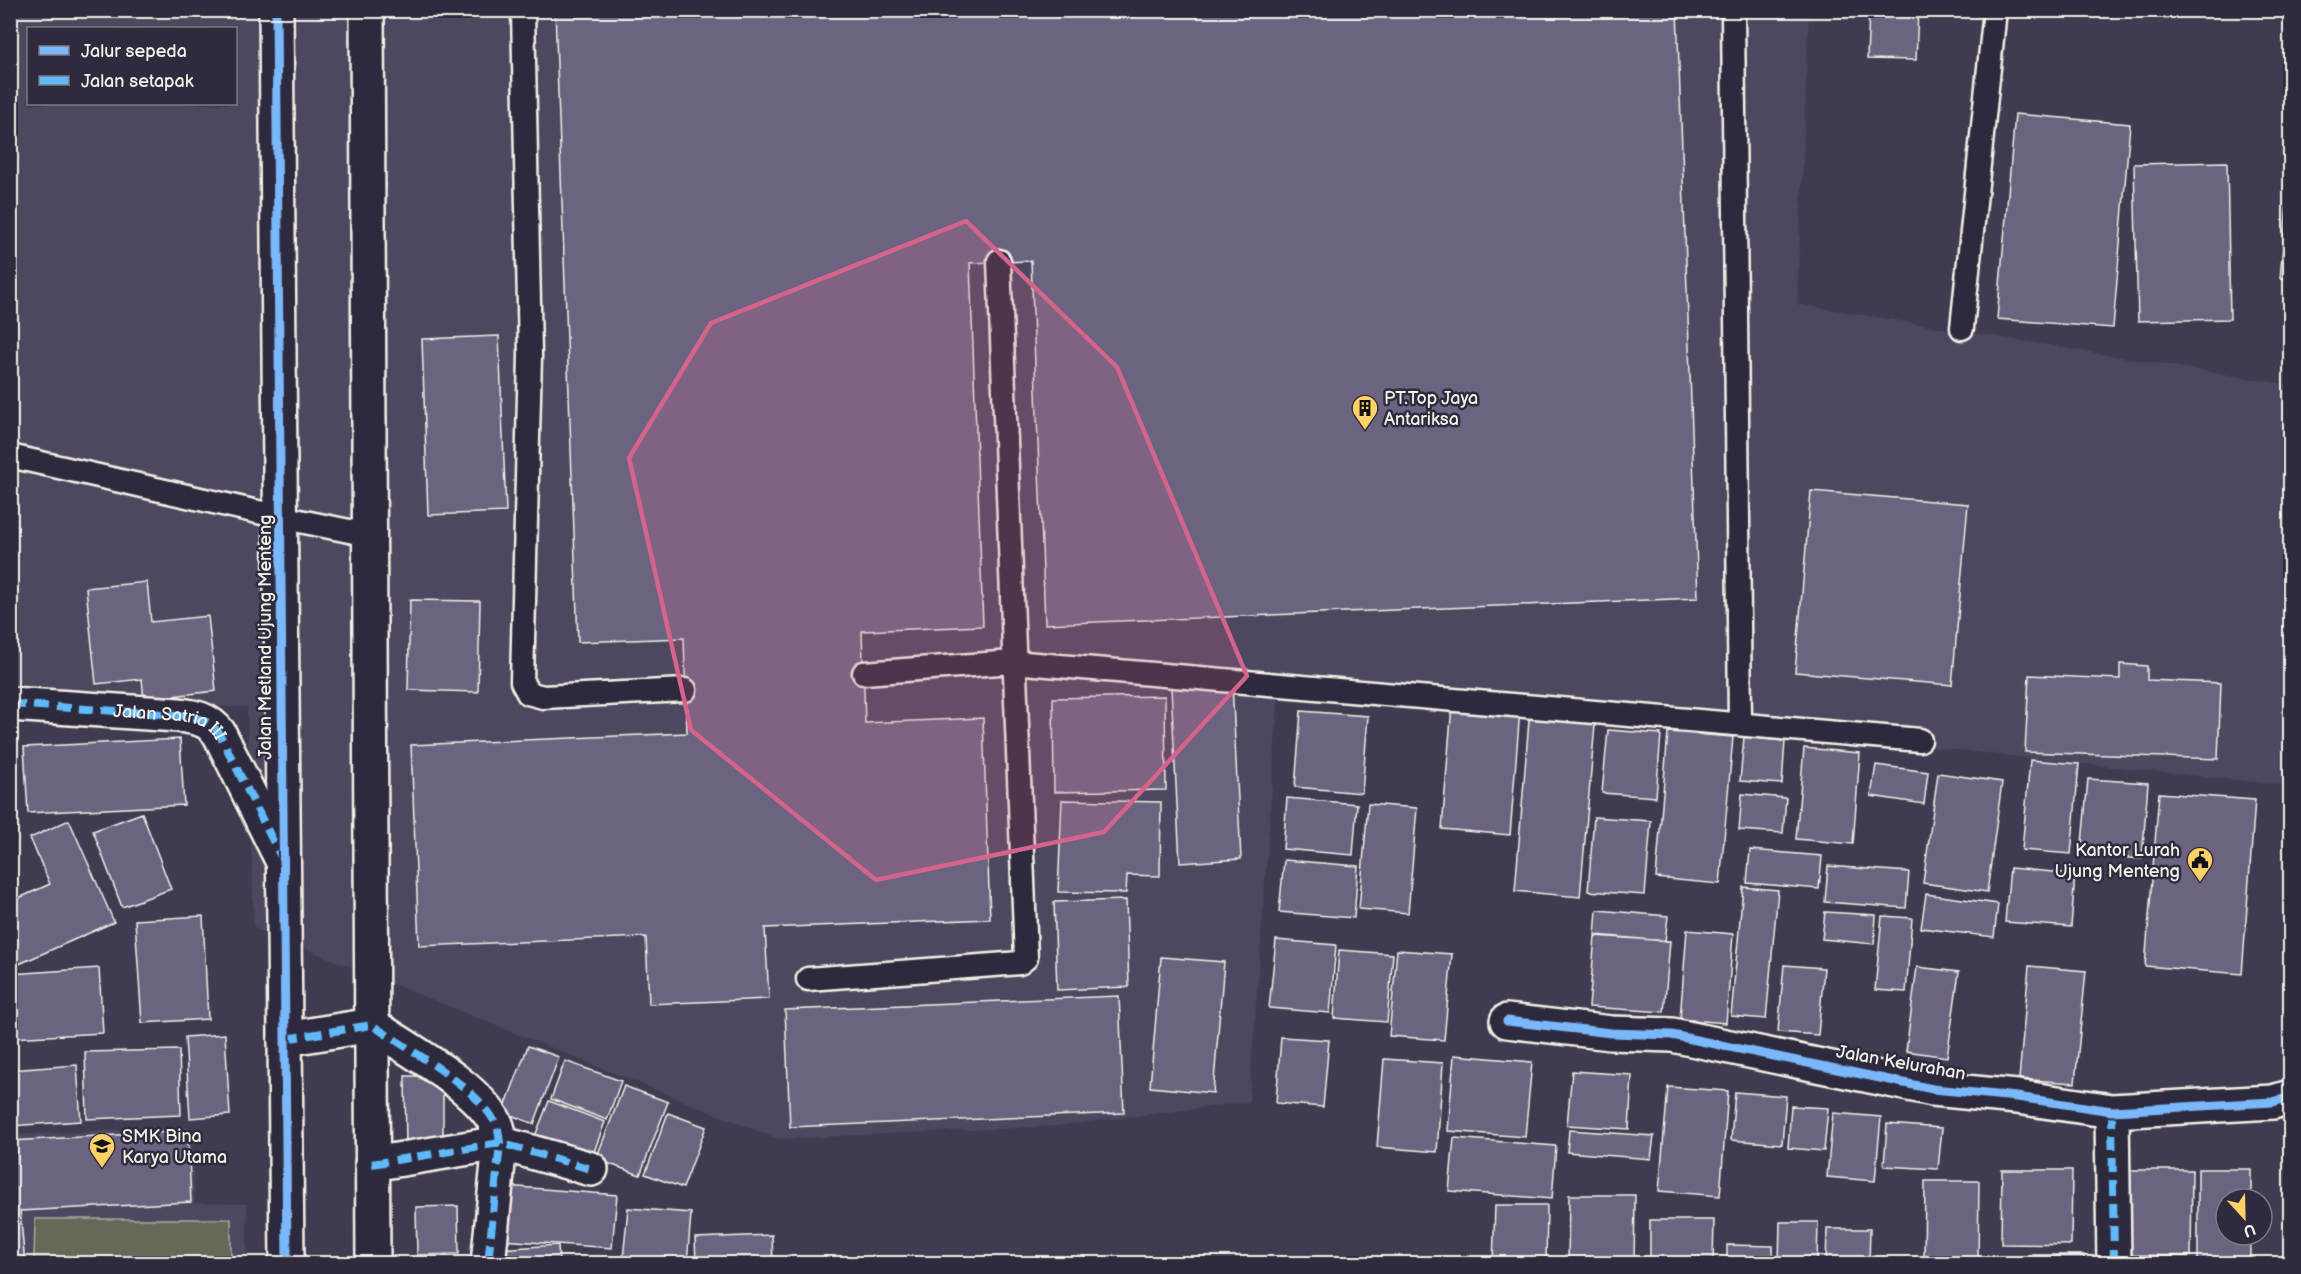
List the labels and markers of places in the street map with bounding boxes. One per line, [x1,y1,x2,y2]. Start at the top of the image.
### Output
place label: PT.Top Jaya Antariksa [1384,388,1478,430]
building icon: PT.Top Jaya Antariksa [1350,393,1380,431]
place label: Kantor Lurah Ujung Menteng [2055,840,2180,882]
public building icon: Kantor Lurah Ujung Menteng [2185,845,2215,883]
place label: SMK Bina Karya Utama [122,1126,227,1168]
school or university icon: SMK Bina Karya Utama [87,1131,117,1169]

